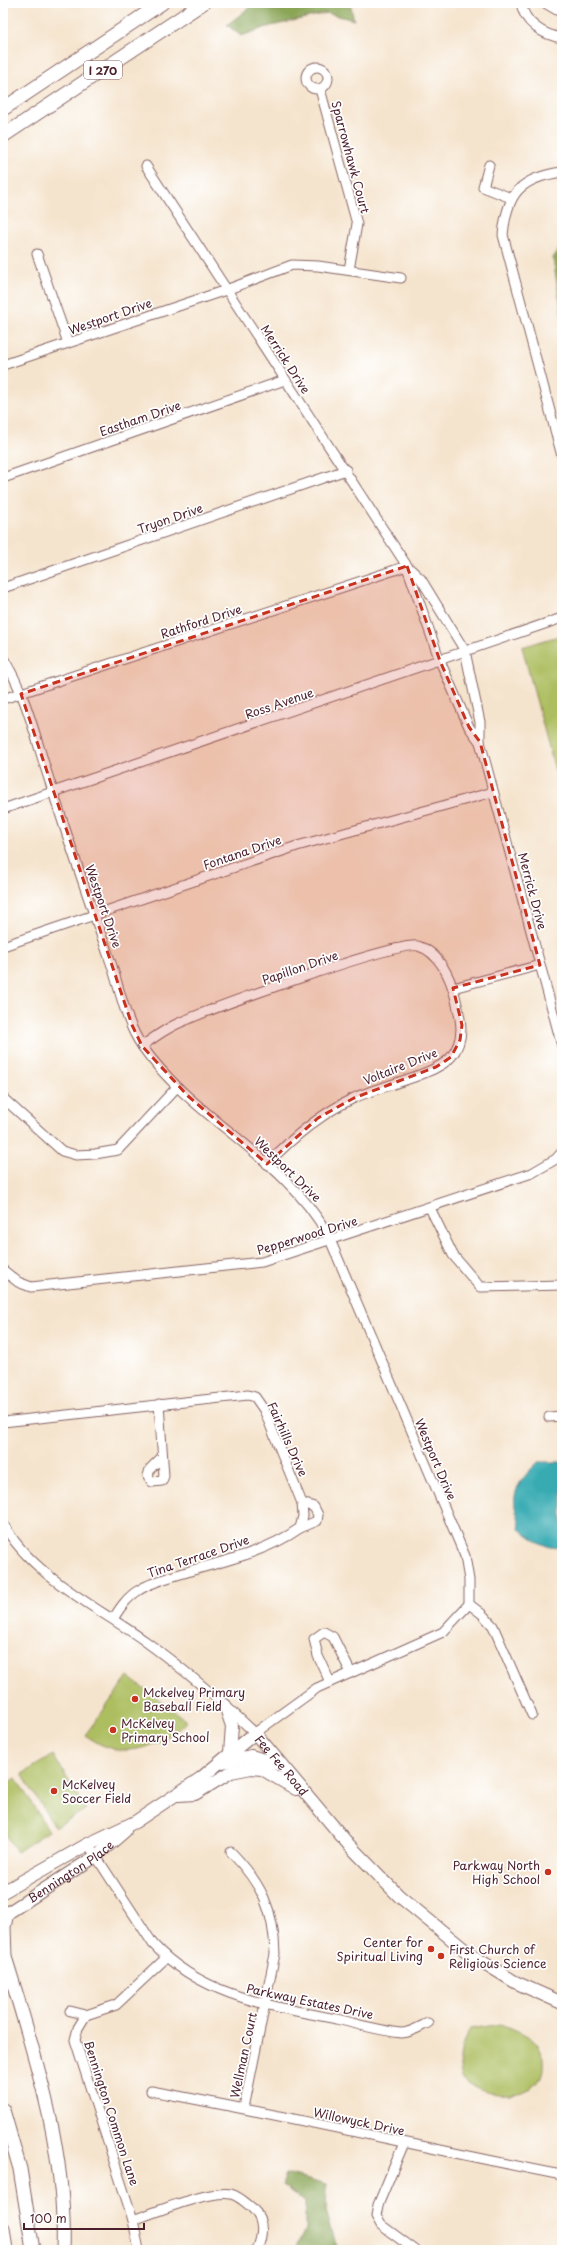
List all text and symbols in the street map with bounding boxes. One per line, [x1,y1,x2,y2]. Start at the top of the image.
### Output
road number: I 270 [84,61,122,79]
street label: Sparrowhawk Court [327,99,375,215]
street label: Westport Drive [66,293,154,339]
street label: Merrick Drive [257,321,315,397]
street label: Eastham Drive [97,396,183,440]
street label: Tryon Drive [135,498,205,538]
street label: Rathford Drive [158,599,244,643]
street label: Ross Avenue [242,683,316,723]
street label: Fontana Drive [200,830,284,874]
street label: Merrick Drive [514,850,552,932]
street label: Westport Drive [81,862,127,950]
street label: Papillon Drive [260,946,340,988]
street label: Voltaire Drive [360,1043,440,1089]
street label: Westport Drive [250,1132,326,1206]
street label: Pepperwood Drive [254,1211,360,1259]
street label: Fairhills Drive [263,1399,313,1479]
street label: Westport Drive [411,1415,461,1503]
street label: Tina Terrace Drive [145,1530,251,1582]
place label: Mckelvey Primary Baseball Field [143,1683,245,1715]
marker: Mckelvey Primary Baseball Field [130,1694,140,1704]
place label: McKelvey Primary School [121,1714,209,1746]
marker: McKelvey Primary School [108,1725,118,1735]
street label: Fee Fee Road [251,1731,313,1800]
place label: McKelvey Soccer Field [62,1775,131,1807]
marker: McKelvey Soccer Field [49,1786,59,1796]
street label: Bennington Place [24,1836,117,1907]
place label: Parkway North High School [453,1856,540,1888]
marker: Parkway North High School [543,1867,553,1877]
place label: Center for Spiritual Living [336,1933,423,1965]
place label: First Church of Religious Science [449,1940,547,1972]
marker: Center for Spiritual Living [426,1944,436,1954]
marker: First Church of Religious Science [436,1951,446,1961]
street label: Parkway Estates Drive [245,1979,375,2023]
street label: Wellman Court [225,2010,261,2100]
street label: Bennington Common Lane [80,2038,144,2188]
street label: Willowyck Drive [312,2103,406,2139]
scale bar [24,2205,144,2231]
text: 100 m [30,2209,67,2227]

